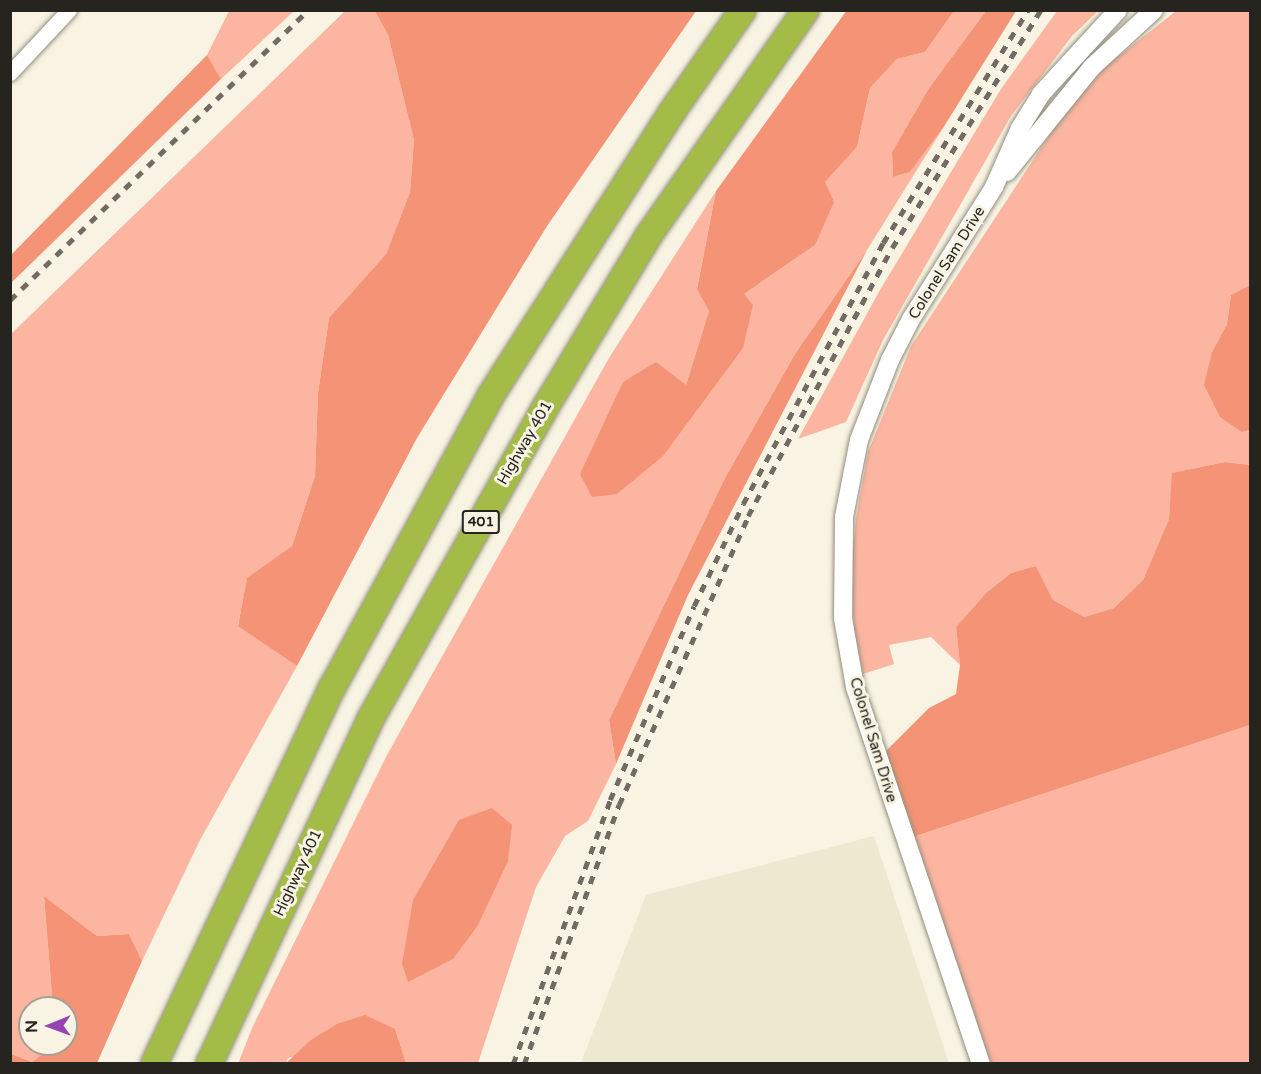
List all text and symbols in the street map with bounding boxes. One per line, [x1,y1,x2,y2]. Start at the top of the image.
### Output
street label: Colonel Sam Drive [905,203,989,323]
street label: Highway 401 [494,398,556,488]
road number: 401 [462,511,500,533]
street label: Colonel Sam Drive [845,675,901,805]
street label: Highway 401 [270,827,326,919]
north arrow [18,996,78,1056]
text: N [22,1020,42,1033]

